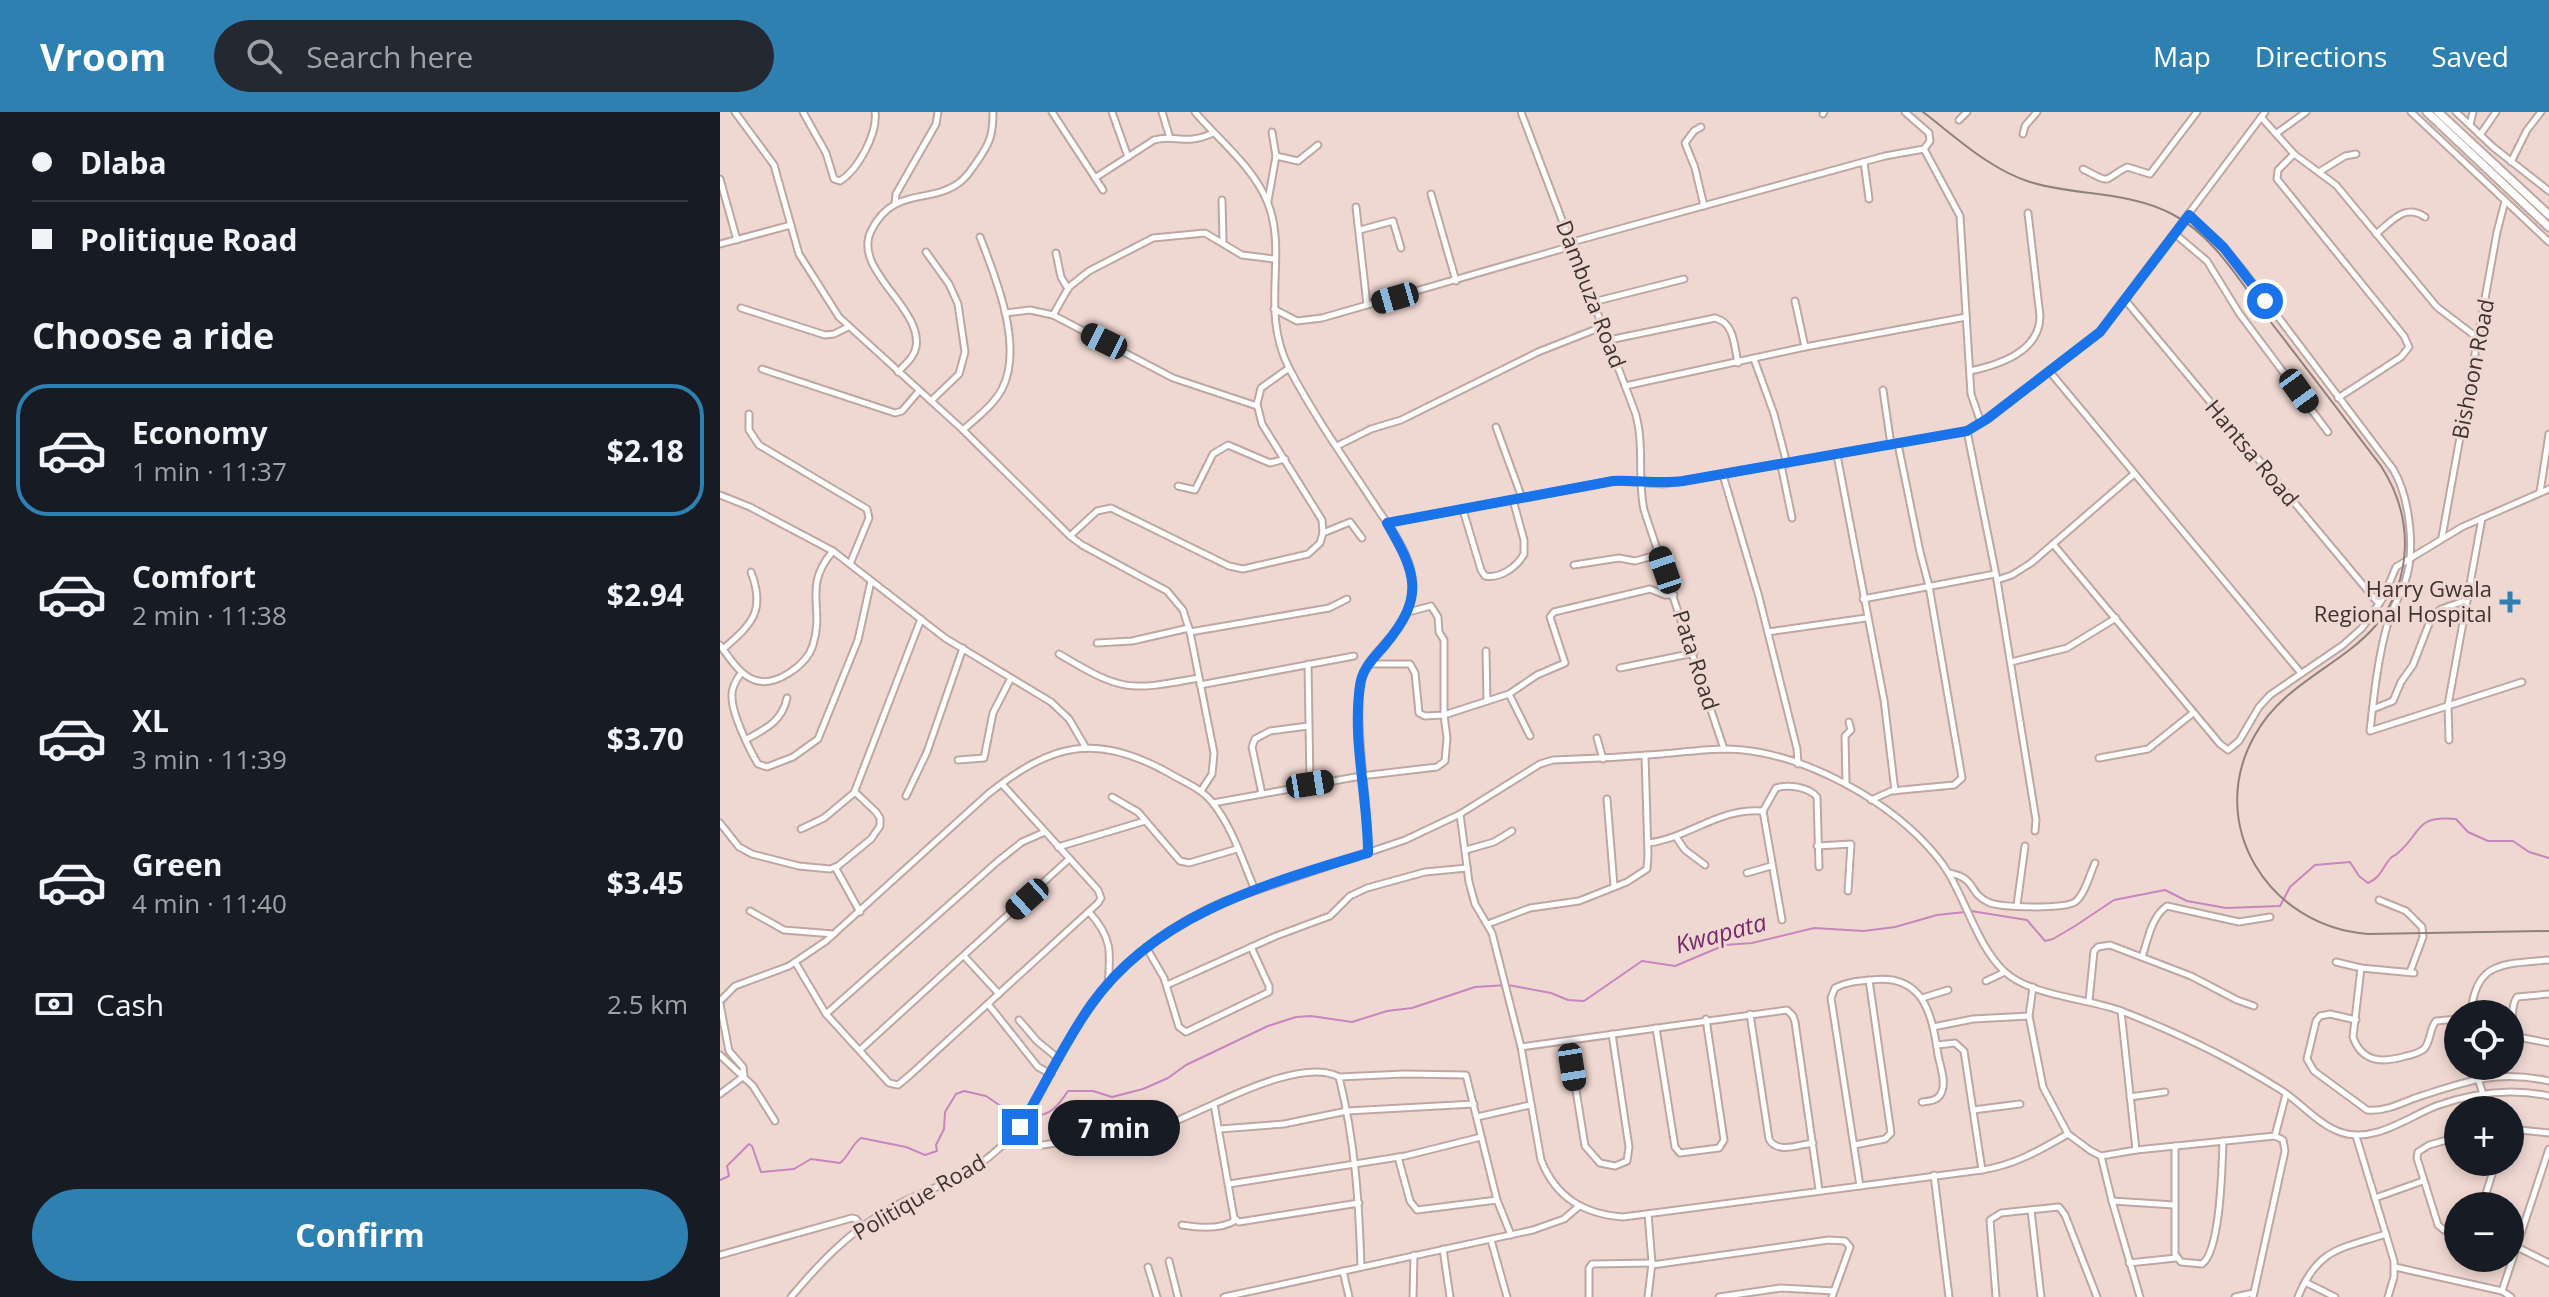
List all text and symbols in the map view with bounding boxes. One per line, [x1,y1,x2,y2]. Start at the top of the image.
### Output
search box [214,20,774,92]
text: Vroom [40,30,166,82]
icon: search [242,34,286,78]
text: Search here [306,36,473,77]
text: Map [2153,37,2211,75]
text: Directions [2255,37,2387,75]
text: Saved [2431,37,2509,75]
text: Dlaba [80,142,167,183]
street label: Dambuza Road [1550,215,1634,372]
text: Politique Road [80,219,298,260]
car [1369,280,1421,316]
route start [2247,283,2283,319]
street label: Bishoon Road [2444,296,2500,441]
text: Choose a ride [32,311,274,360]
car [1077,320,1131,362]
car [2275,365,2323,417]
street label: Hantsa Road [2199,393,2306,512]
text: Economy [132,412,268,453]
icon: car [36,414,108,486]
text: $2.18 [607,430,684,471]
text: 1 min · 11:37 [132,453,287,489]
car [1646,543,1684,597]
text: Comfort [132,556,256,597]
icon: car [36,558,108,630]
place label: Harry Gwala Regional Hospital [2314,573,2492,628]
text: $2.94 [607,574,684,615]
marker: Harry Gwala Regional Hospital [2499,591,2521,613]
text: 2 min · 11:38 [132,597,287,633]
street label: Pata Road [1667,606,1727,714]
text: XL [132,700,169,741]
icon: car [36,702,108,774]
text: $3.70 [607,718,684,759]
text: 3 min · 11:39 [132,741,287,777]
car [1284,768,1336,800]
text: Green [132,844,223,885]
icon: car [36,846,108,918]
text: $3.45 [607,862,684,903]
car [1001,874,1053,924]
text: 4 min · 11:40 [132,885,287,921]
water label: Kwapata [1671,904,1770,961]
icon: cash [32,982,76,1026]
text: Cash [96,984,164,1025]
text: 2.5 km [607,986,688,1022]
map controls [2444,1000,2524,1272]
button: locate [2444,1000,2524,1080]
car [1556,1041,1588,1093]
button: + [2444,1096,2524,1176]
callout: 7 min [1048,1099,1180,1155]
route end [1002,1109,1038,1145]
text: 7 min [1078,1110,1150,1146]
street label: Politique Road [847,1146,990,1246]
button: Confirm [32,1189,688,1281]
button: − [2444,1192,2524,1272]

